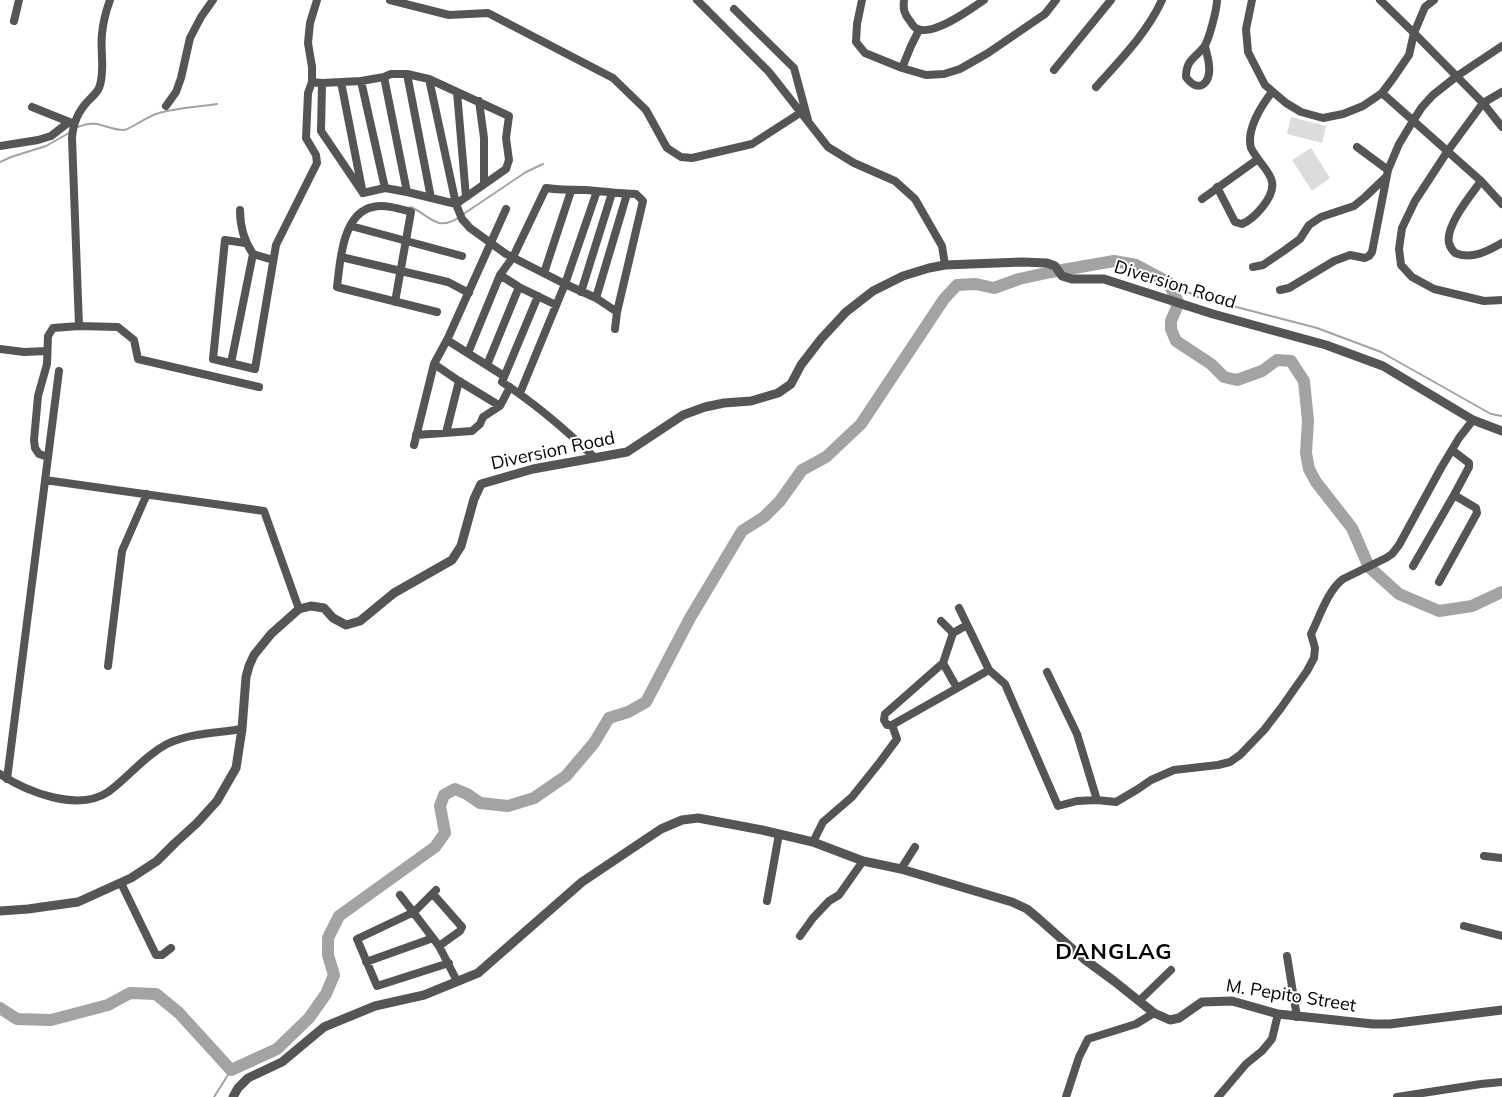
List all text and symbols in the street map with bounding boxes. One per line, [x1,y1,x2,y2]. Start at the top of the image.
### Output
street label: Diversion Road [1111,256,1239,314]
street label: Diversion Road [489,427,617,475]
district label: DANGLAG [1054,939,1174,965]
street label: M. Pepito Street [1224,975,1358,1017]

